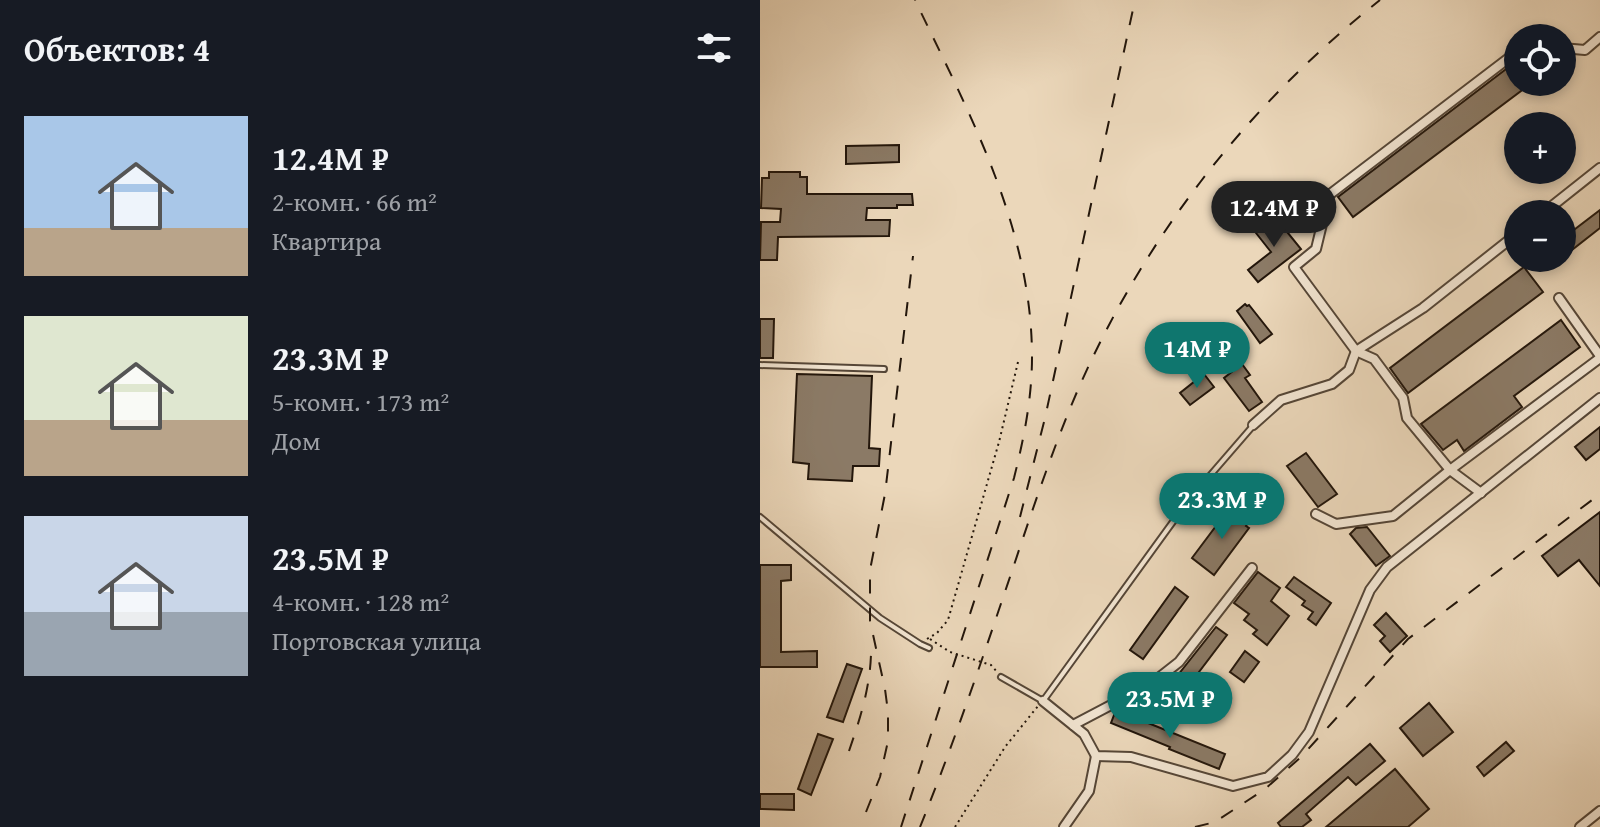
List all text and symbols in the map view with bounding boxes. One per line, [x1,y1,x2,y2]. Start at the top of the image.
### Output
text: Объектов: 4 [24,24,210,73]
map controls [1504,24,1576,272]
button: locate [1504,24,1576,96]
icon: filters [692,26,736,70]
button: + [1504,112,1576,184]
text: 12.4M ₽ [272,133,389,182]
icon: home [88,148,184,244]
pin: 12.4M ₽ [1200,181,1348,249]
text: 2-комн. · 66 m² [272,182,437,221]
text: 12.4M ₽ [1229,187,1319,226]
button: − [1504,200,1576,272]
text: Квартира [272,221,381,260]
pin: 14M ₽ [1141,322,1253,390]
text: 14M ₽ [1163,328,1231,367]
text: 23.3M ₽ [272,333,389,382]
icon: home [88,348,184,444]
text: 5-комн. · 173 m² [272,382,449,421]
text: Дом [272,421,320,460]
pin: 23.3M ₽ [1148,473,1296,541]
text: 23.3M ₽ [1177,479,1267,518]
text: 23.5M ₽ [272,533,389,582]
icon: home [88,548,184,644]
text: 4-комн. · 128 m² [272,582,449,621]
text: Портовская улица [272,621,481,660]
pin: 23.5M ₽ [1096,672,1244,740]
text: 23.5M ₽ [1125,678,1215,717]

